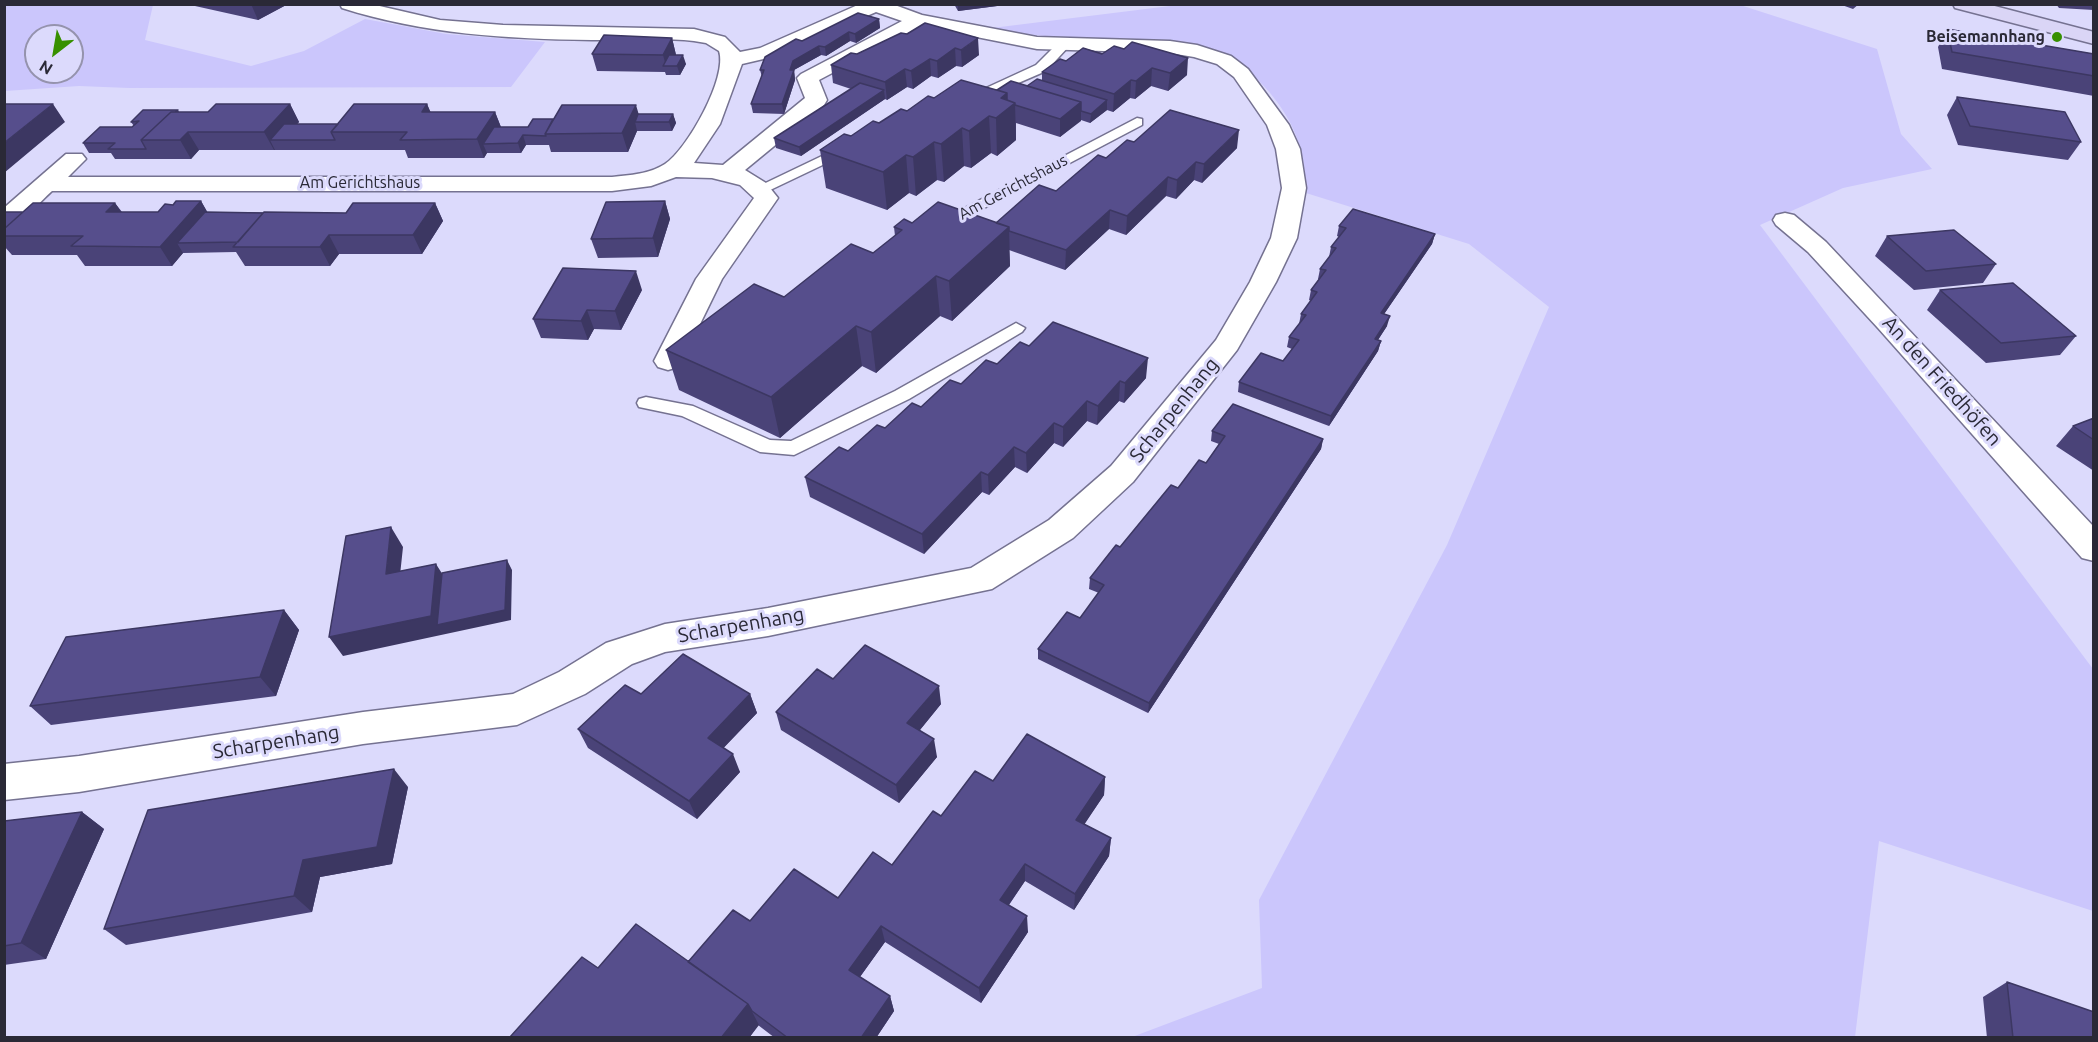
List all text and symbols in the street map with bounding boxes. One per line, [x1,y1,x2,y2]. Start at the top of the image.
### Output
north arrow [24,24,84,84]
place label: Beisemannhang [1926,27,2045,47]
marker: Beisemannhang [2050,30,2064,44]
text: N [36,57,56,79]
street label: Am Gerichtshaus [955,150,1071,224]
street label: Am Gerichtshaus [300,173,420,193]
street label: An den Friedhöfen [1877,311,2007,451]
street label: Scharpenhang [1124,353,1224,467]
street label: Scharpenhang [676,602,806,648]
street label: Scharpenhang [211,720,341,764]

